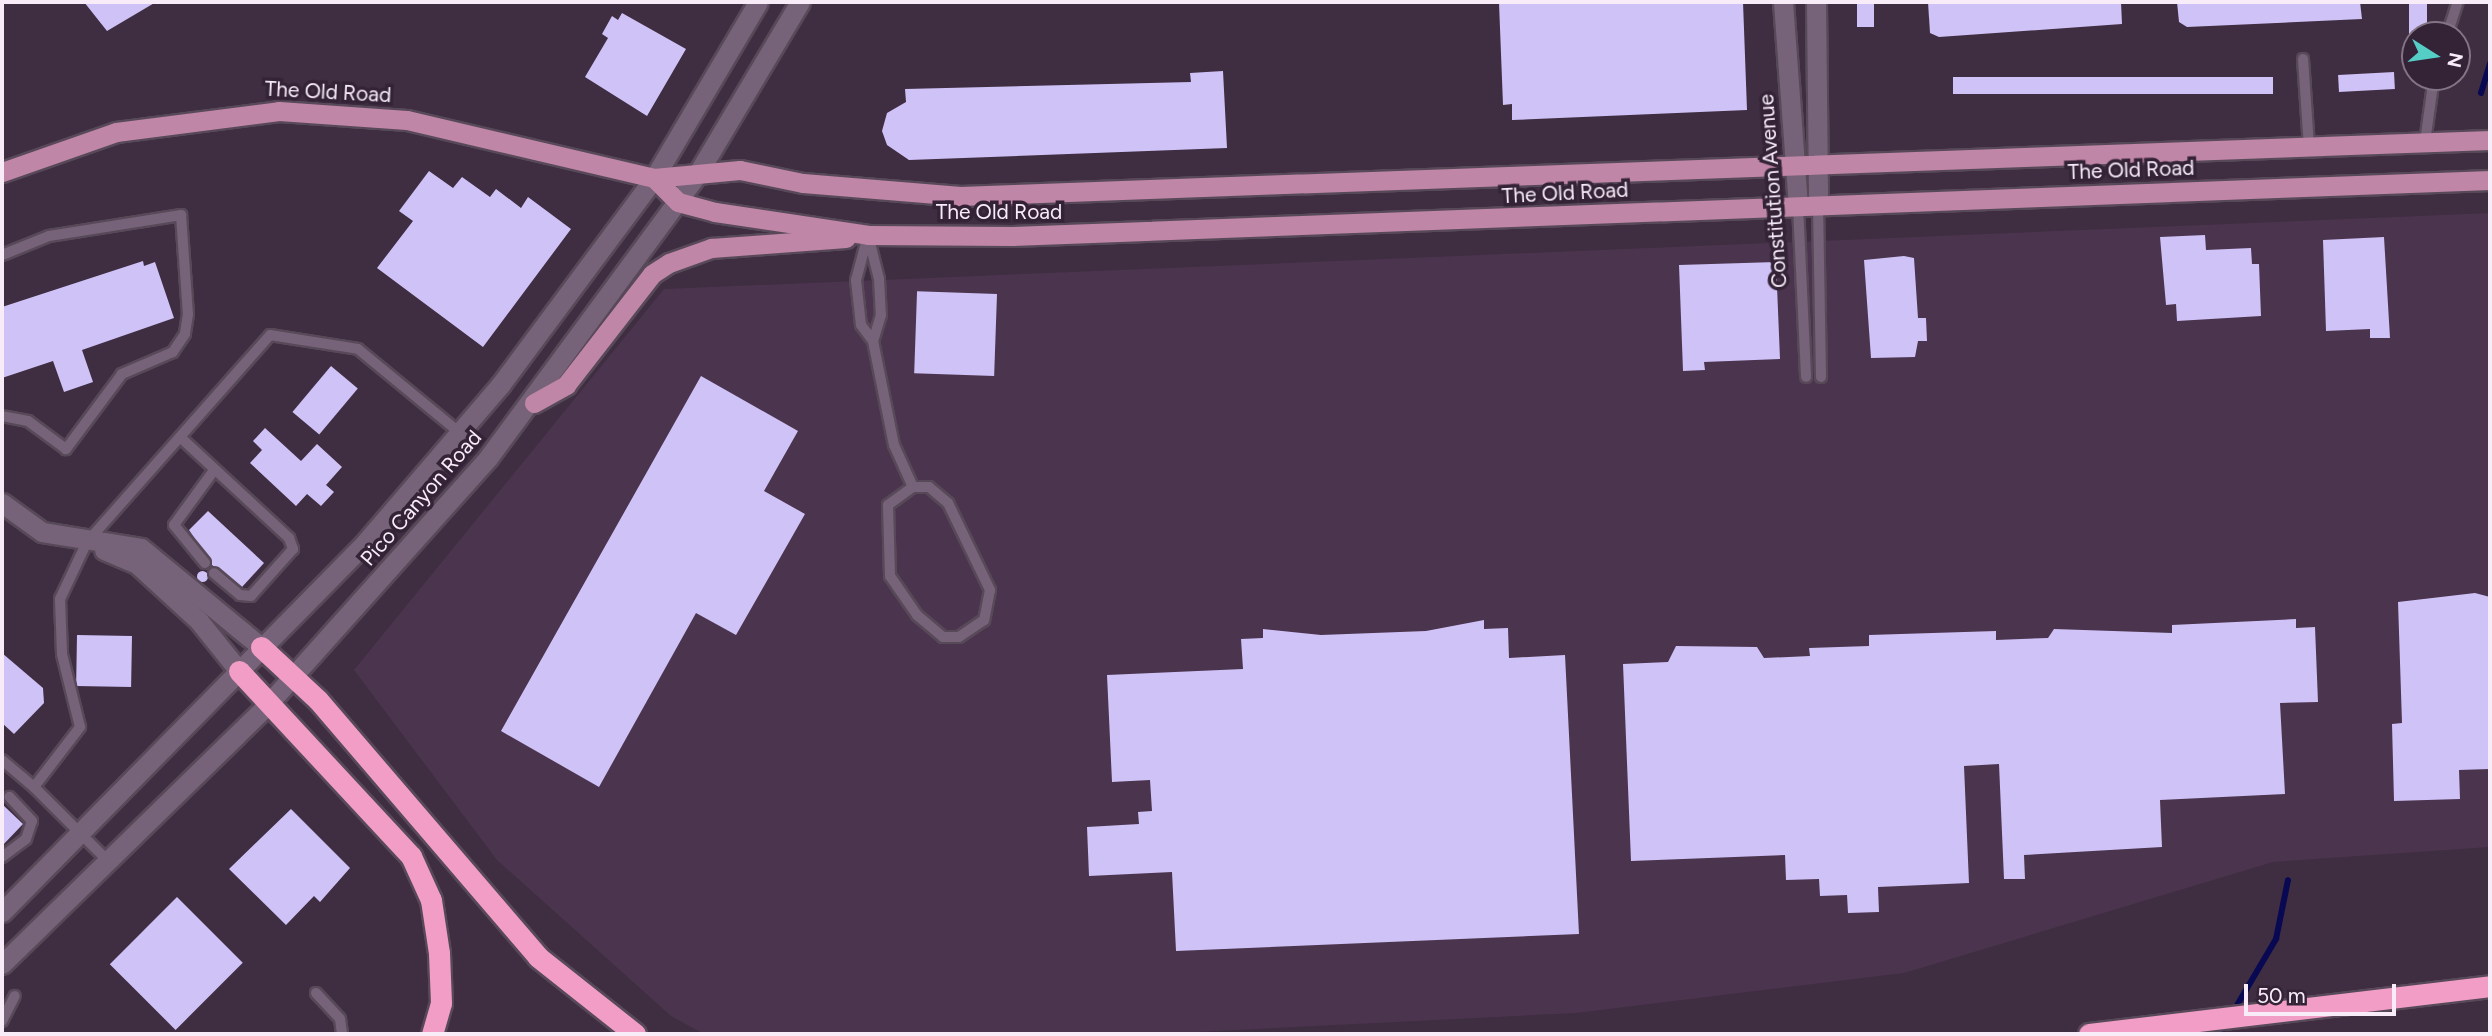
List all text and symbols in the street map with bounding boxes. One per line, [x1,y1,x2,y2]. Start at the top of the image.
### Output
north arrow [2401,21,2471,91]
text: N [2442,50,2468,70]
street label: The Old Road [264,76,392,108]
street label: Constitution Avenue [1754,93,1792,289]
street label: The Old Road [2067,155,2195,185]
street label: The Old Road [1501,177,1629,209]
street label: The Old Road [936,199,1062,225]
street label: Pico Canyon Road [355,425,487,571]
scale bar [2247,970,2399,1014]
text: 50 m [2257,983,2306,1008]

